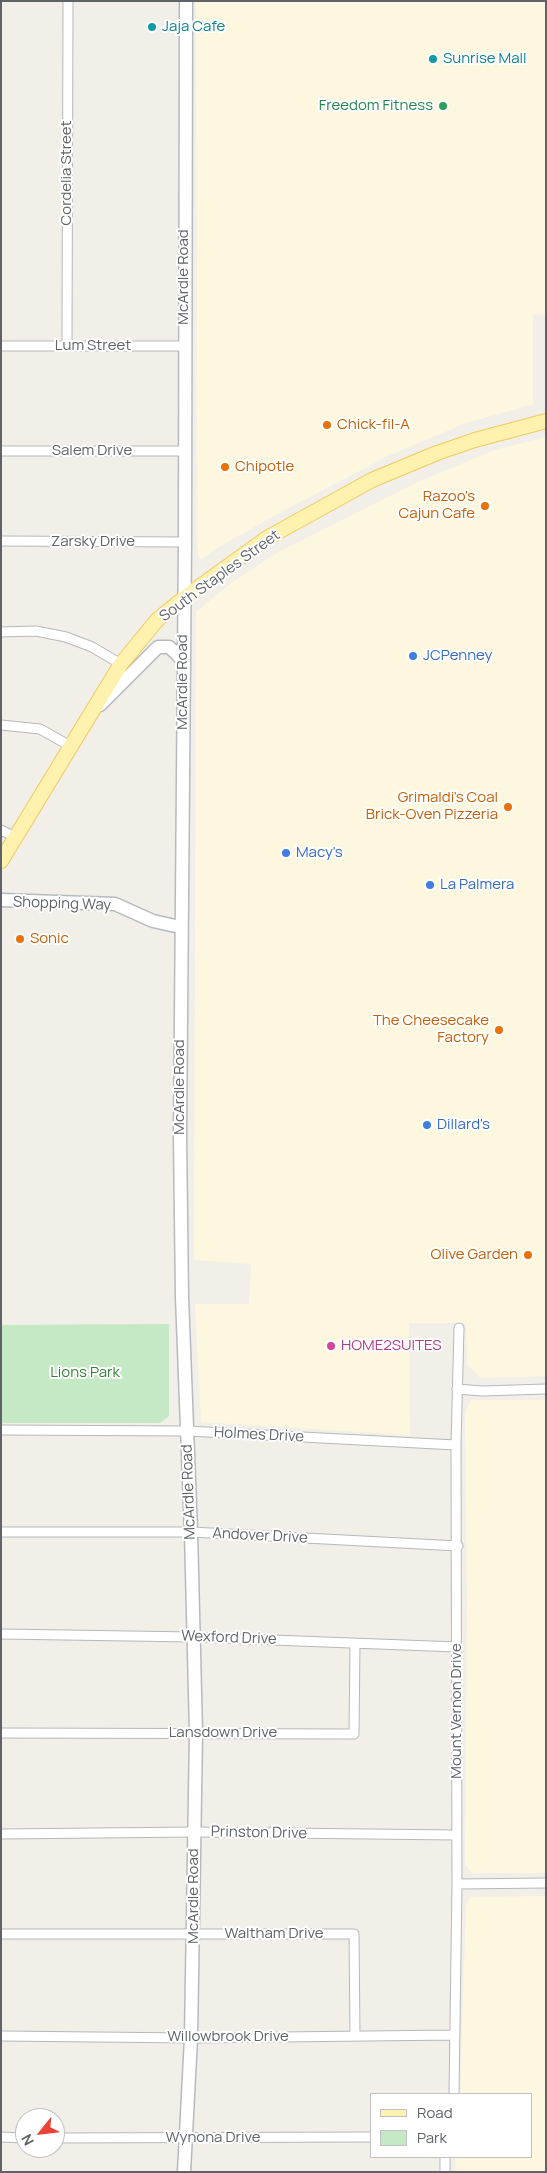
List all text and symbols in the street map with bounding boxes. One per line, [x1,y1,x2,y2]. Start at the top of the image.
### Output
place label: Jaja Cafe [162,18,225,36]
marker: Jaja Cafe [146,21,158,33]
place label: Sunrise Mall [443,50,527,68]
marker: Sunrise Mall [427,53,439,65]
place label: Freedom Fitness [319,97,433,115]
marker: Freedom Fitness [437,100,449,112]
street label: Cordelia Street [58,121,76,225]
street label: McArdle Road [175,229,193,325]
street label: Lum Street [55,337,131,355]
place label: Chick-fil-A [337,416,410,434]
marker: Chick-fil-A [321,419,333,431]
street label: Salem Drive [52,442,132,460]
place label: Chipotle [235,458,294,476]
marker: Chipotle [219,461,231,473]
place label: Razoo's Cajun Cafe [399,488,475,523]
marker: Razoo's Cajun Cafe [479,500,491,512]
street label: South Staples Street [156,526,284,626]
street label: Zarsky Drive [51,533,135,551]
street label: McArdle Road [174,634,192,730]
place label: JCPenney [423,647,493,665]
marker: JCPenney [407,650,419,662]
place label: Grimaldi's Coal Brick-Oven Pizzeria [366,789,498,824]
marker: Grimaldi's Coal Brick-Oven Pizzeria [502,801,514,813]
place label: Macy's [296,844,343,862]
marker: Macy's [280,847,292,859]
place label: La Palmera [440,876,514,894]
marker: La Palmera [424,879,436,891]
street label: Shopping Way [13,893,111,915]
place label: Sonic [30,930,69,948]
marker: Sonic [14,933,26,945]
place label: The Cheesecake Factory [373,1012,489,1047]
marker: The Cheesecake Factory [493,1024,505,1036]
street label: McArdle Road [171,1039,189,1135]
place label: Dillard's [437,1116,490,1134]
marker: Dillard's [421,1119,433,1131]
place label: Olive Garden [431,1246,518,1264]
marker: Olive Garden [522,1249,534,1261]
place label: HOME2SUITES [341,1337,441,1355]
marker: HOME2SUITES [325,1340,337,1352]
park label: Lions Park [50,1364,120,1382]
street label: Holmes Drive [214,1424,304,1446]
street label: McArdle Road [178,1444,200,1540]
street label: Andover Drive [212,1525,308,1547]
street label: Wexford Drive [181,1627,277,1649]
street label: Mount Vernon Drive [448,1643,466,1779]
street label: Lansdown Drive [169,1724,277,1742]
street label: Prinston Drive [211,1823,307,1843]
street label: McArdle Road [185,1848,203,1944]
street label: Waltham Drive [224,1925,324,1943]
street label: Willowbrook Drive [167,2028,289,2046]
legend [370,2093,532,2158]
text: Road [417,2102,453,2123]
north arrow [15,2108,65,2158]
text: Park [417,2127,447,2148]
street label: Wynona Drive [166,2129,260,2147]
text: N [17,2131,38,2149]

